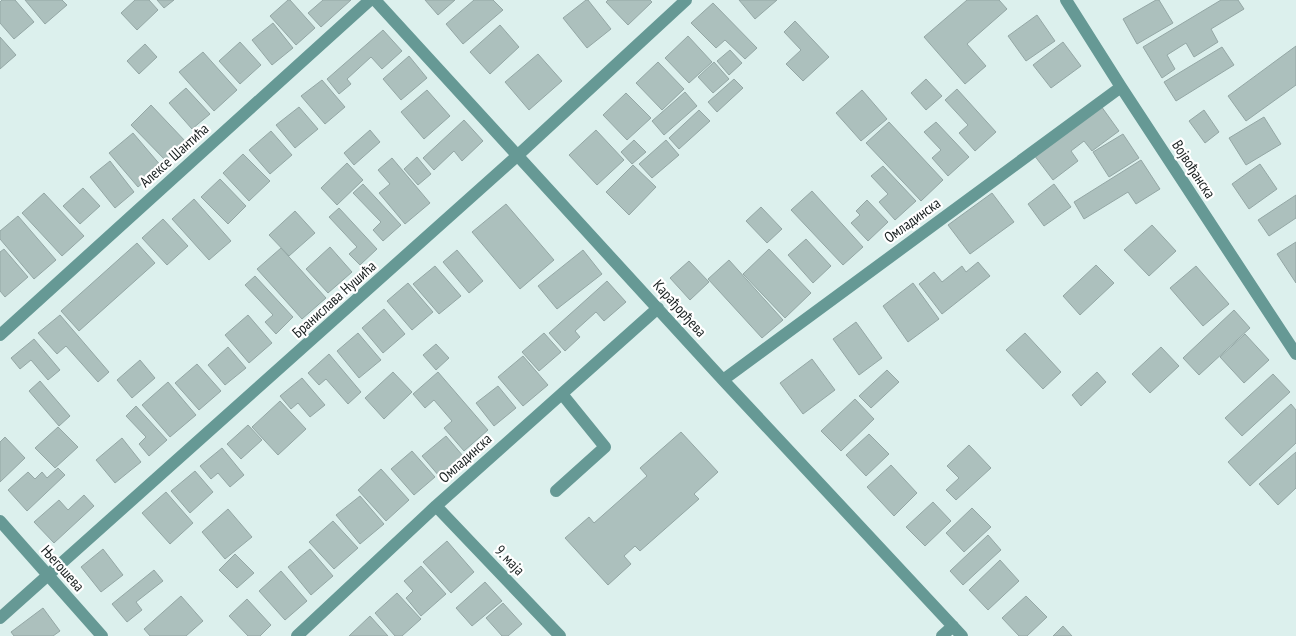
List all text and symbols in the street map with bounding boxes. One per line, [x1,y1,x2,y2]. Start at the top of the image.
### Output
street label: Алексе Шантића [136,119,212,191]
street label: Војвођанска [1168,136,1220,202]
street label: Омладинска [880,193,944,247]
street label: Бранислава Нушића [288,256,380,342]
street label: Карађорђева [649,275,711,341]
street label: Омладинска [434,429,496,487]
street label: Његошева [37,541,89,595]
street label: 9. маја [491,541,529,579]

